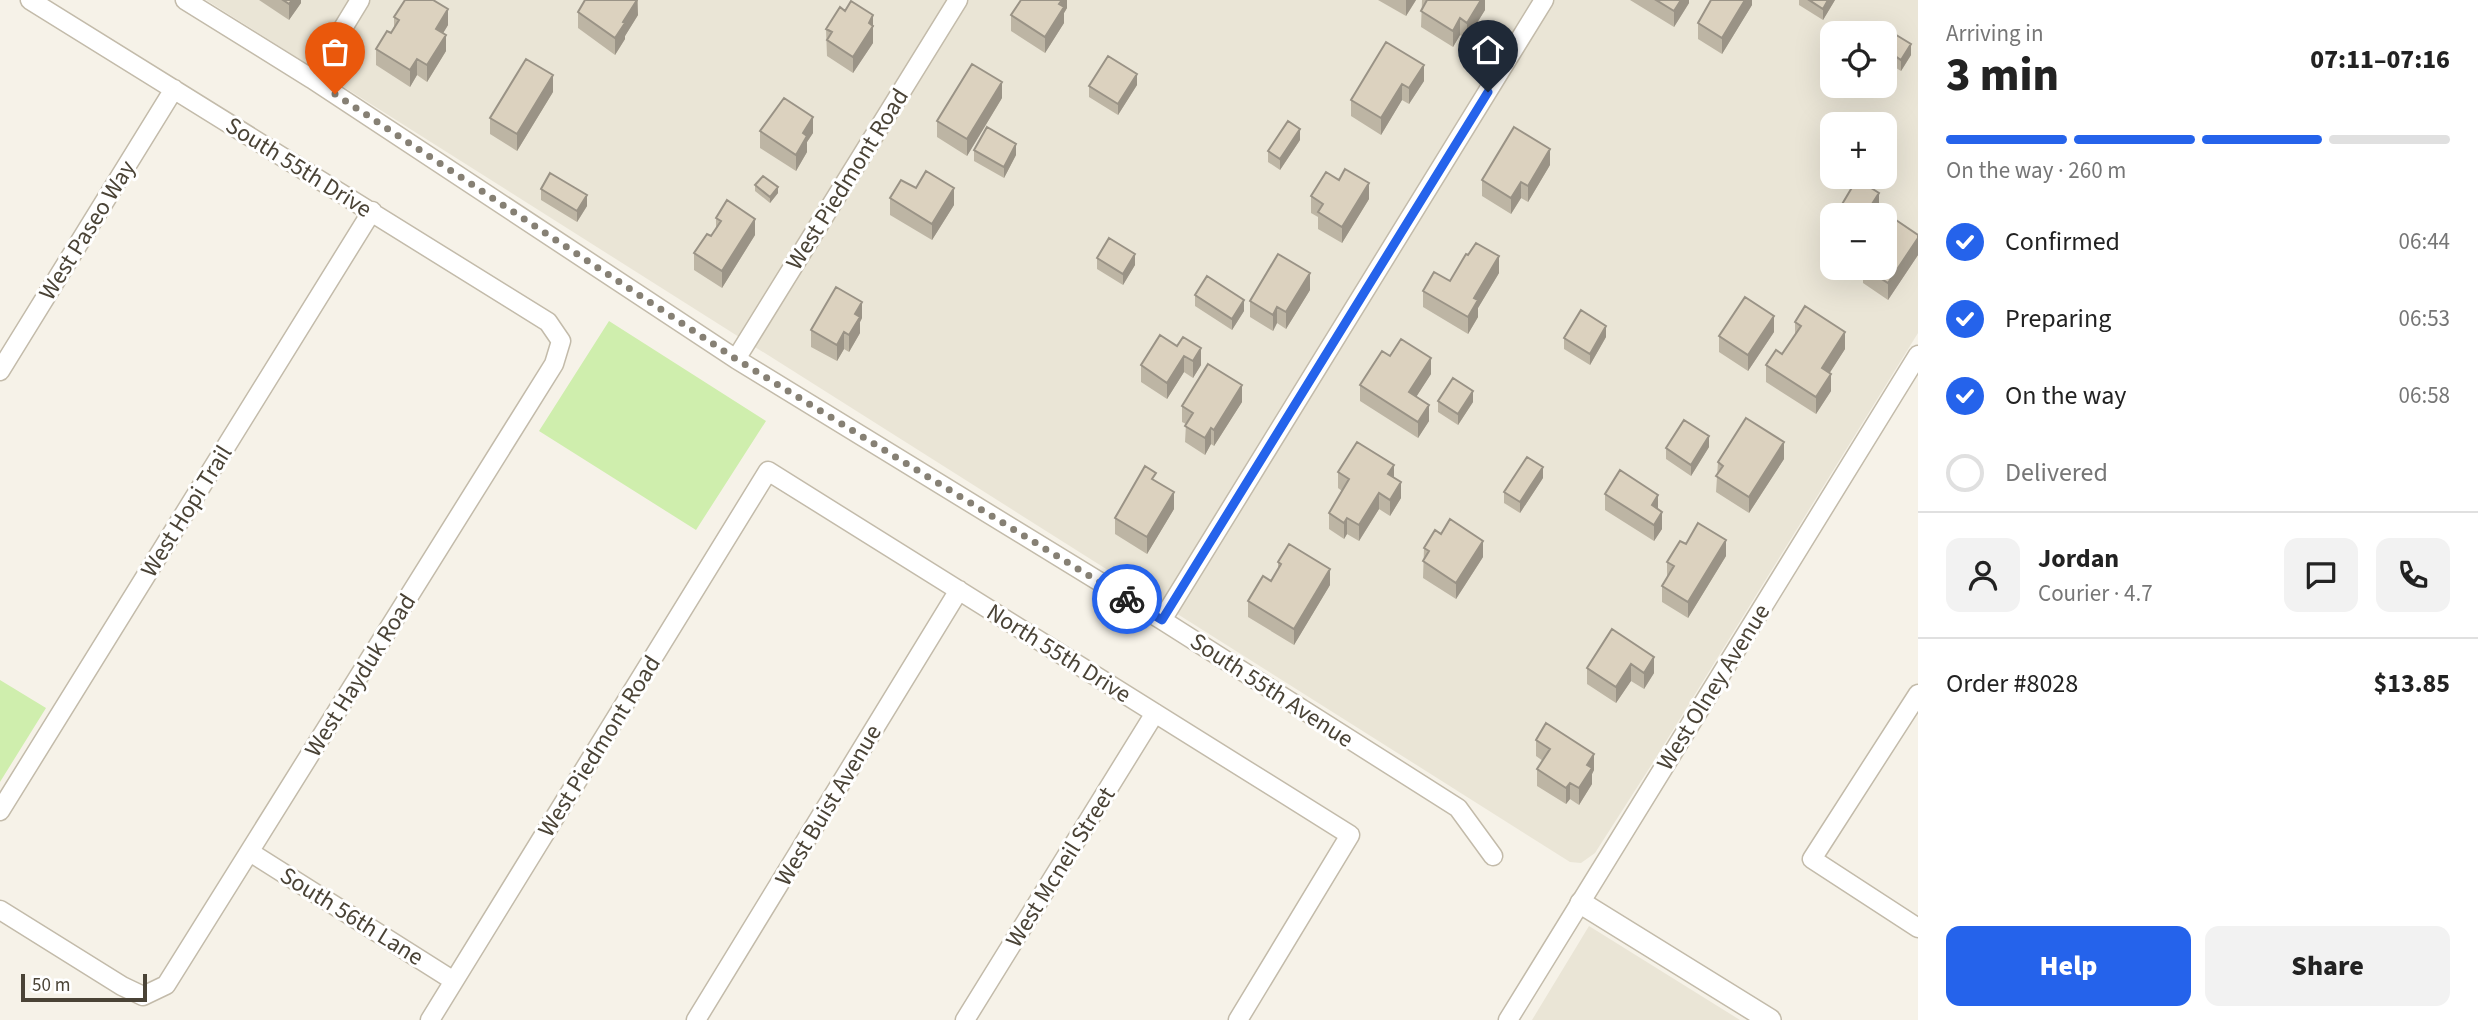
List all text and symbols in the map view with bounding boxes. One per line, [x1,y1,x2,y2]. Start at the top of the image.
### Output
text: Arriving in [1946,17,2044,50]
pin [1458,20,1518,92]
map controls [1820,21,1897,280]
button: locate [1820,21,1897,98]
pin [305,22,365,94]
icon: home [1469,31,1507,69]
icon: bag [316,33,354,71]
text: 07:11–07:16 [2310,41,2450,78]
text: 3 min [1946,43,2059,108]
street label: West Piedmont Road [777,82,917,277]
street label: South 55th Drive [219,108,379,226]
button: + [1820,112,1897,189]
street label: West Paseo Way [30,153,145,307]
text: On the way · 260 m [1946,154,2126,187]
button: − [1820,203,1897,280]
icon: check [1946,223,1984,261]
text: Confirmed [2005,223,2120,260]
text: 06:44 [2399,225,2450,258]
icon: check [1946,300,1984,338]
text: Preparing [2005,300,2111,337]
text: 06:53 [2399,302,2450,335]
icon: check [1946,377,1984,415]
text: On the way [2005,377,2126,414]
text: 06:58 [2399,379,2450,412]
street label: West Hopi Trail [132,439,241,584]
text: Delivered [2005,454,2108,491]
button: person [1946,538,2020,612]
button: chat [2284,538,2358,612]
button: phone [2376,538,2450,612]
text: Jordan [2038,540,2119,577]
courier [1092,564,1162,634]
text: Courier · 4.7 [2038,577,2153,610]
icon: bike [1108,580,1146,618]
street label: West Hayduk Road [296,587,425,764]
street label: North 55th Drive [980,595,1138,712]
street label: West Olney Avenue [1648,597,1779,777]
street label: South 55th Avenue [1183,624,1360,756]
street label: West Piedmont Road [529,649,669,844]
text: Order #8028 [1946,665,2078,702]
text: $13.85 [2374,665,2450,702]
street label: West Buist Avenue [766,718,891,893]
street label: West Mcneil Street [997,780,1124,954]
street label: South 56th Lane [273,858,430,975]
button: Help [1946,926,2191,1006]
button: Share [2205,926,2450,1006]
scale bar [21,971,147,1003]
text: 50 m [32,972,70,999]

